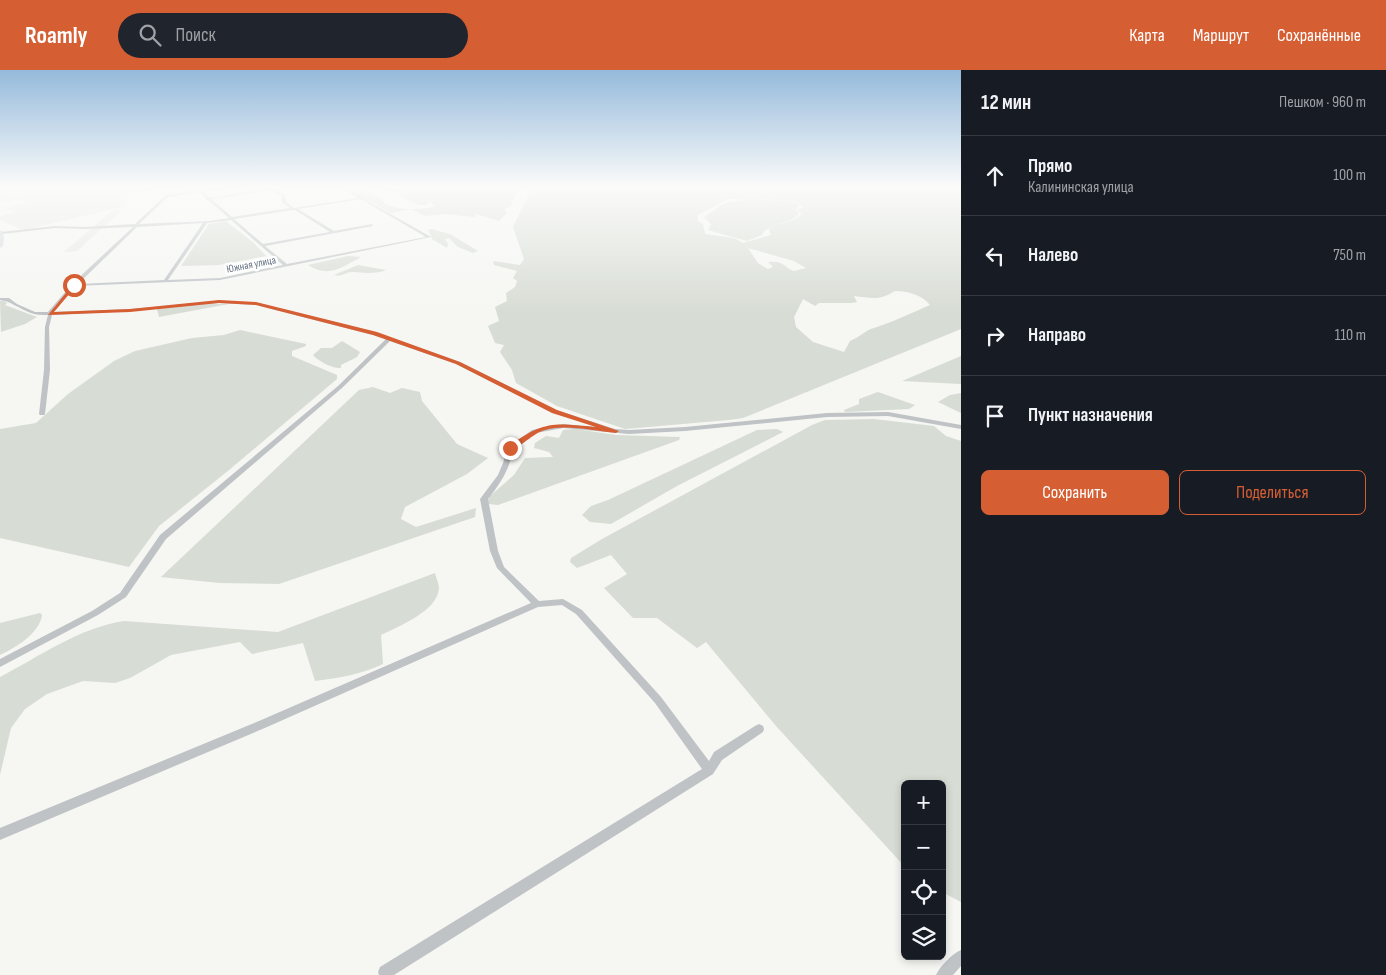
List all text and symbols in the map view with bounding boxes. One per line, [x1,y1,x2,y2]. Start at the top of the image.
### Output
search box [118,13,468,58]
text: Roamly [25,21,88,50]
icon: search [136,21,164,49]
text: Поиск [176,24,216,47]
text: Карта [1129,25,1165,46]
text: Маршрут [1193,25,1249,46]
text: Сохранённые [1277,25,1361,46]
text: 12 мин [981,90,1031,115]
text: Пешком · 960 m [1279,93,1366,112]
text: Прямо [1028,155,1072,178]
icon: ahead [981,162,1009,190]
text: 100 m [1333,166,1366,185]
text: Калининская улица [1028,178,1134,197]
icon: left [981,242,1009,270]
text: Налево [1028,244,1078,267]
text: 750 m [1333,246,1366,265]
street label: Южная улица [225,253,277,276]
route start [63,274,86,297]
icon: right [981,322,1009,350]
text: Направо [1028,324,1086,347]
text: 110 m [1335,326,1366,345]
icon: arrive [981,402,1009,430]
text: Пункт назначения [1028,404,1153,427]
route end [499,437,522,460]
button: Сохранить [981,470,1169,515]
button: Поделиться [1179,470,1366,515]
map controls [901,780,946,960]
button: + [901,780,946,825]
button: − [901,825,946,870]
button: locate [901,870,946,915]
button: layers [901,915,946,960]

